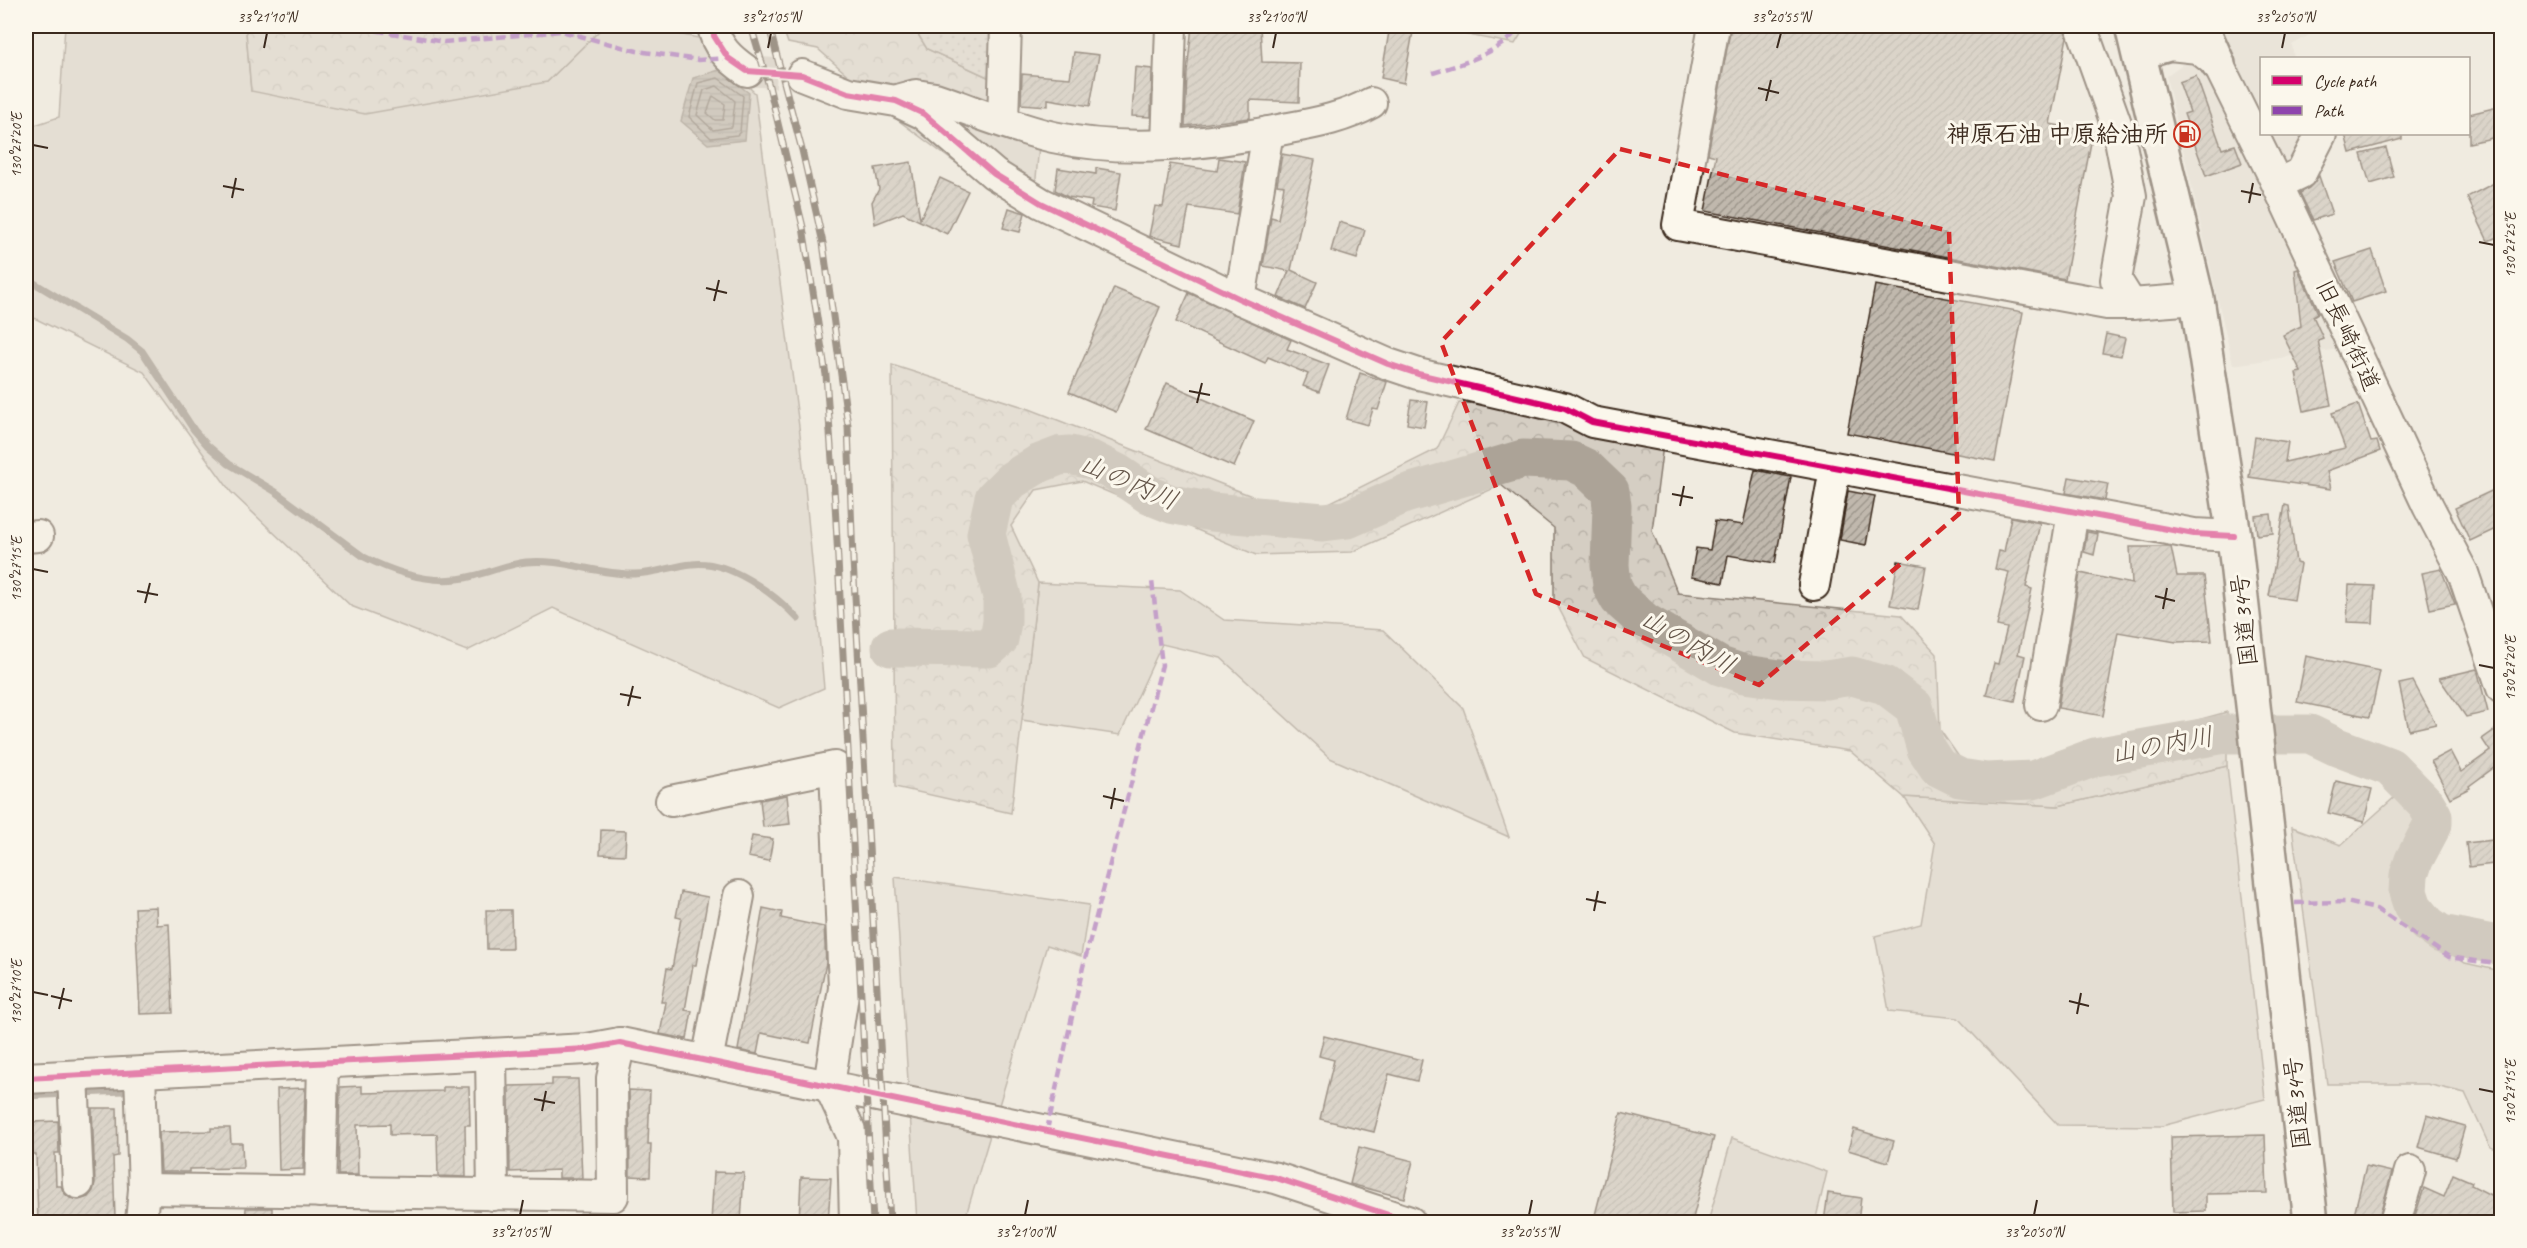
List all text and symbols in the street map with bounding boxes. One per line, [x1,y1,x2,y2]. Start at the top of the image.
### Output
text: 33°21'10"N [237,8,300,27]
text: 33°21'05"N [741,8,804,27]
text: 33°21'00"N [1246,8,1309,27]
text: 33°20'55"N [1751,8,1814,27]
text: 33°20'50"N [2255,8,2318,27]
legend [2260,57,2470,135]
text: Cycle path [2314,70,2377,92]
text: Path [2314,100,2344,122]
text: 130°27'20"E [7,111,26,177]
place label: 神原石油 中原給油所 [1946,119,2168,149]
fuel station icon: 神原石油 中原給油所 [2172,119,2202,149]
text: 130°27'25"E [2501,211,2520,277]
street label: 旧長崎街道 [2309,274,2387,396]
water label: 山の内川 [1075,446,1183,518]
text: 130°27'15"E [7,535,26,601]
street label: 国道34号 [2224,572,2264,668]
water label: 山の内川 [1635,602,1741,682]
text: 130°27'20"E [2501,634,2520,700]
water label: 山の内川 [2108,720,2216,770]
text: 130°27'10"E [7,958,26,1024]
street label: 国道34号 [2277,1055,2317,1151]
text: 130°27'15"E [2501,1058,2520,1124]
text: 33°21'05"N [490,1223,553,1242]
text: 33°21'00"N [995,1223,1058,1242]
text: 33°20'55"N [1499,1223,1562,1242]
text: 33°20'50"N [2004,1223,2067,1242]

